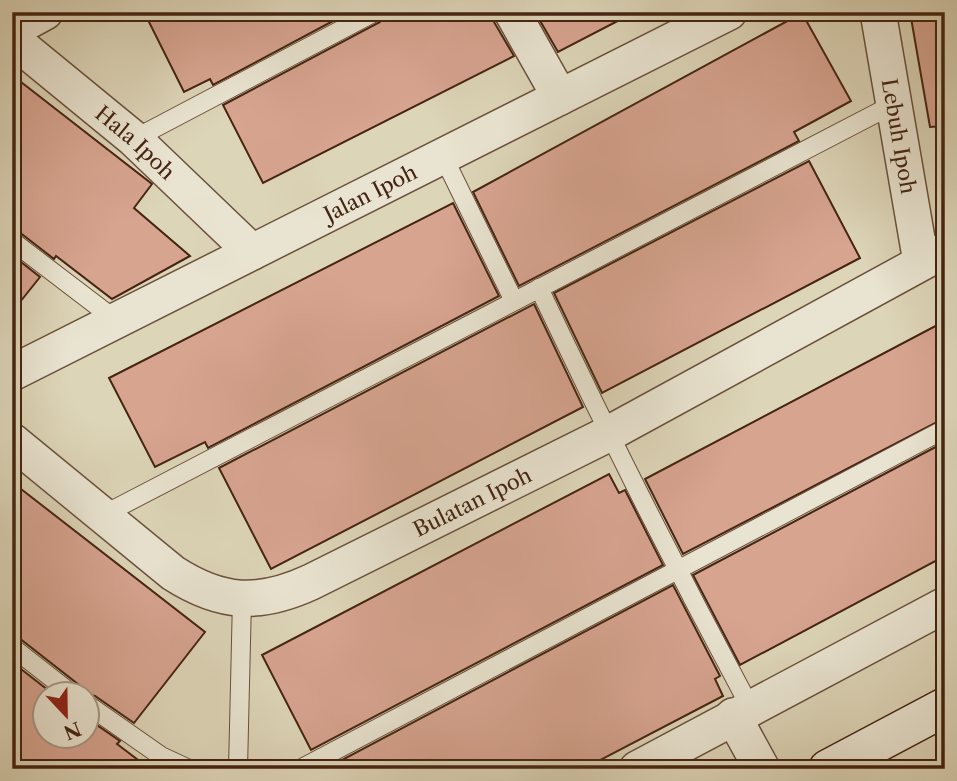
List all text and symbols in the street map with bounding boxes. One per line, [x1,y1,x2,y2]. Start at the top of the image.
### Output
street label: Lebuh Ipoh [877,77,922,196]
street label: Hala Ipoh [91,100,180,184]
street label: Jalan Ipoh [317,159,421,228]
street label: Bulatan Ipoh [409,462,535,542]
north arrow [32,680,102,750]
text: N [60,717,84,744]

